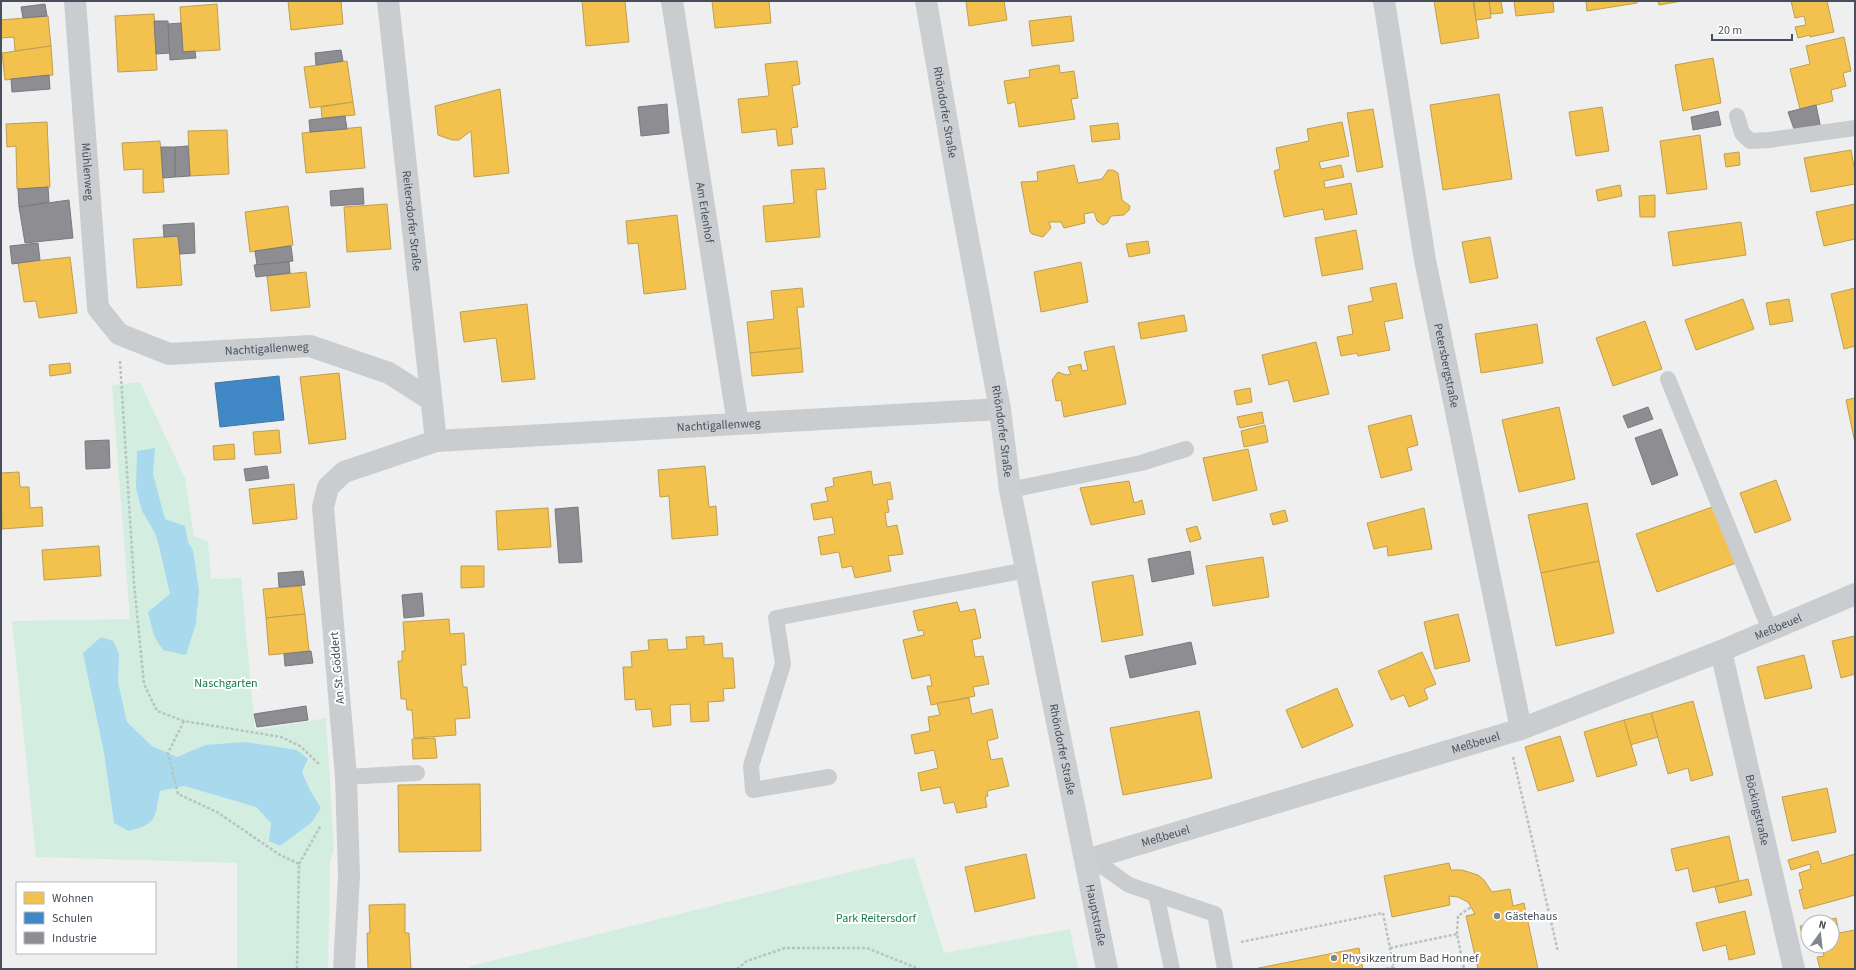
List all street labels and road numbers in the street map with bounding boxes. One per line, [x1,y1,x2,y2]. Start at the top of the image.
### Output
street label: Rhöndorfer Straße [929,65,961,160]
street label: Mühlenweg [77,142,98,201]
street label: Reitersdorfer Straße [398,170,425,272]
street label: Am Erlenhof [691,181,718,245]
street label: Petersbergstraße [1429,322,1463,409]
street label: Nachtigallenweg [224,338,309,360]
street label: Rhöndorfer Straße [987,384,1016,478]
street label: Nachtigallenweg [676,415,761,436]
street label: Meßbeuel [1752,610,1804,645]
street label: An St. Göddert [326,631,349,705]
street label: Rhöndorfer Straße [1045,702,1080,797]
street label: Meßbeuel [1450,728,1502,758]
street label: Böckingstraße [1741,773,1773,847]
street label: Meßbeuel [1139,821,1192,852]
street label: Hauptstraße [1081,883,1110,948]

